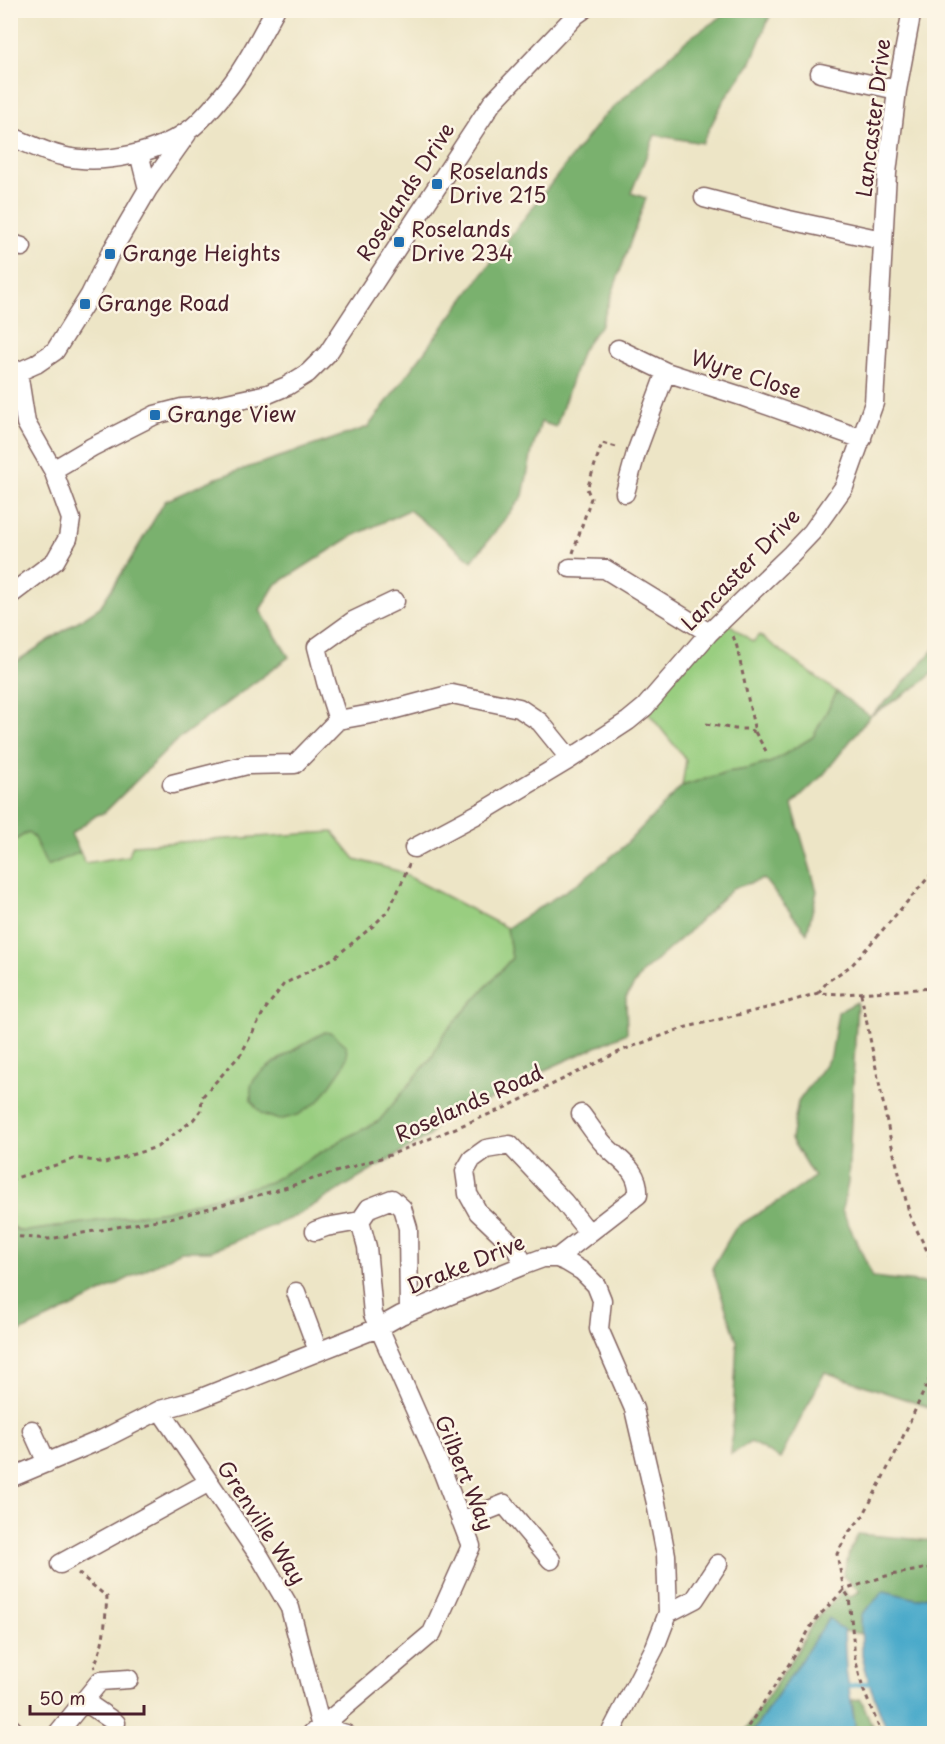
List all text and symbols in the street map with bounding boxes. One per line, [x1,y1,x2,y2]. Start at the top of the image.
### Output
street label: Lancaster Drive [846,37,898,199]
street label: Roselands Drive [347,115,461,267]
place label: Roselands Drive 215 [449,154,548,210]
marker: Roselands Drive 215 [430,177,444,191]
place label: Roselands Drive 234 [411,212,513,268]
marker: Roselands Drive 234 [392,235,406,249]
place label: Grange Heights [122,236,280,268]
marker: Grange Heights [103,247,117,261]
place label: Grange Road [97,286,230,318]
marker: Grange Road [78,297,92,311]
street label: Wyre Close [687,340,806,406]
place label: Grange View [167,397,296,429]
marker: Grange View [148,408,162,422]
street label: Lancaster Drive [673,500,807,637]
street label: Roselands Road [389,1055,547,1149]
street label: Drake Drive [401,1225,529,1301]
street label: Gilbert Way [428,1410,504,1535]
street label: Grenville Way [210,1453,315,1590]
scale bar [30,1678,144,1716]
text: 50 m [39,1684,86,1711]

